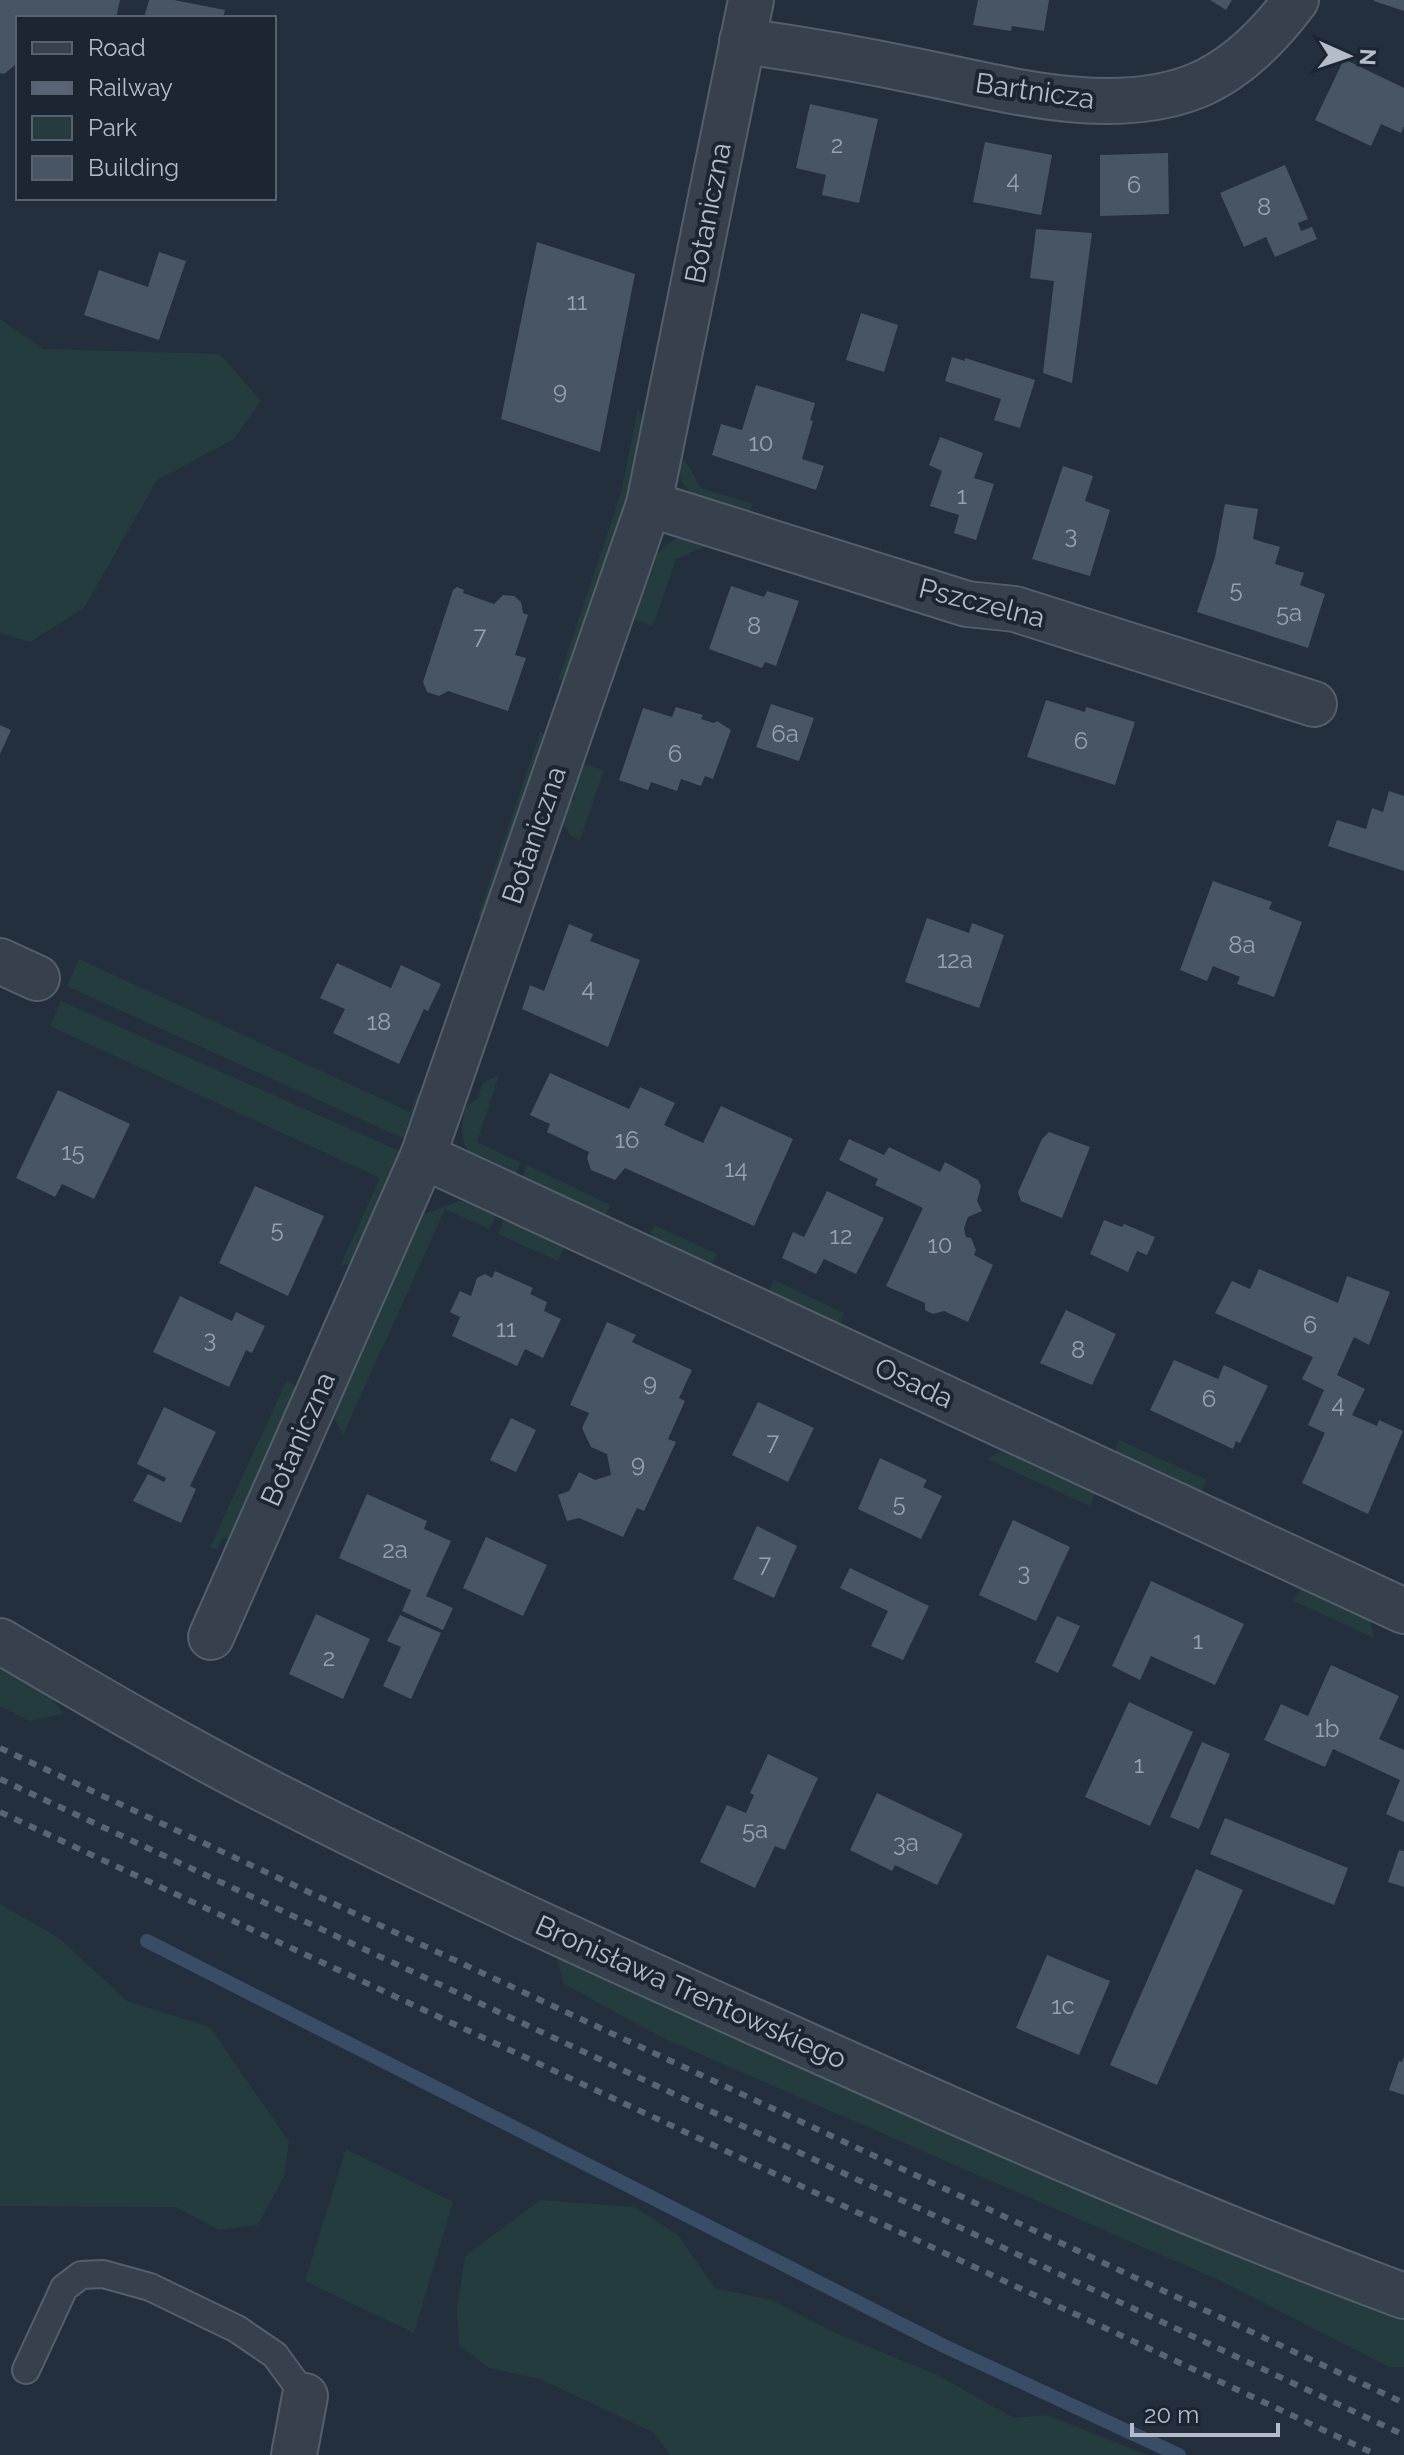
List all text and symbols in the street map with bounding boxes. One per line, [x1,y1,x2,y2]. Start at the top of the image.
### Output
legend [16,16,276,200]
north arrow [1308,16,1388,96]
text: Road [88,33,146,62]
text: N [1355,48,1381,66]
street label: Bartnicza [973,66,1097,116]
text: Railway [88,73,173,102]
text: Park [88,113,137,142]
house number: 2 [831,130,843,159]
street label: Botaniczna [678,140,738,286]
text: Building [88,153,179,182]
house number: 4 [1006,165,1020,194]
house number: 6 [1127,170,1141,199]
house number: 8 [1257,192,1271,221]
house number: 11 [567,287,587,316]
house number: 9 [553,376,567,405]
house number: 10 [749,428,773,457]
house number: 1 [957,481,967,510]
house number: 3 [1065,520,1077,549]
street label: Pszczelna [916,571,1048,635]
house number: 5 [1229,574,1243,603]
house number: 5a [1276,598,1302,627]
house number: 8 [747,611,761,640]
house number: 7 [474,621,487,650]
house number: 6a [771,719,799,748]
house number: 6 [1074,726,1088,755]
house number: 6 [668,739,682,768]
street label: Botaniczna [495,762,573,908]
house number: 8a [1228,930,1256,959]
house number: 12a [937,945,973,974]
house number: 4 [581,973,595,1002]
house number: 18 [367,1007,391,1036]
house number: 16 [615,1125,639,1154]
house number: 15 [61,1137,85,1166]
house number: 14 [724,1154,748,1183]
house number: 5 [270,1214,284,1243]
house number: 12 [830,1221,852,1250]
house number: 10 [928,1230,952,1259]
house number: 6 [1303,1310,1317,1339]
house number: 11 [496,1314,516,1343]
house number: 3 [204,1324,216,1353]
house number: 8 [1071,1335,1085,1364]
street label: Osada [870,1351,958,1415]
street label: Botaniczna [254,1367,342,1511]
house number: 9 [643,1368,657,1397]
house number: 6 [1202,1384,1216,1413]
house number: 4 [1331,1389,1345,1418]
house number: 7 [767,1427,780,1456]
house number: 9 [631,1449,645,1478]
house number: 5 [892,1488,906,1517]
house number: 2a [382,1535,408,1564]
house number: 7 [759,1549,772,1578]
house number: 3 [1018,1557,1030,1586]
house number: 1 [1193,1626,1203,1655]
house number: 2 [323,1643,335,1672]
house number: 1b [1314,1714,1340,1743]
house number: 1 [1134,1750,1144,1779]
house number: 5a [742,1815,768,1844]
house number: 3a [893,1828,919,1857]
street label: Bronisława Trentowskiego [530,1908,852,2076]
house number: 1c [1051,1991,1075,2020]
scale bar [1132,2387,1278,2437]
text: 20 m [1144,2400,1199,2429]

